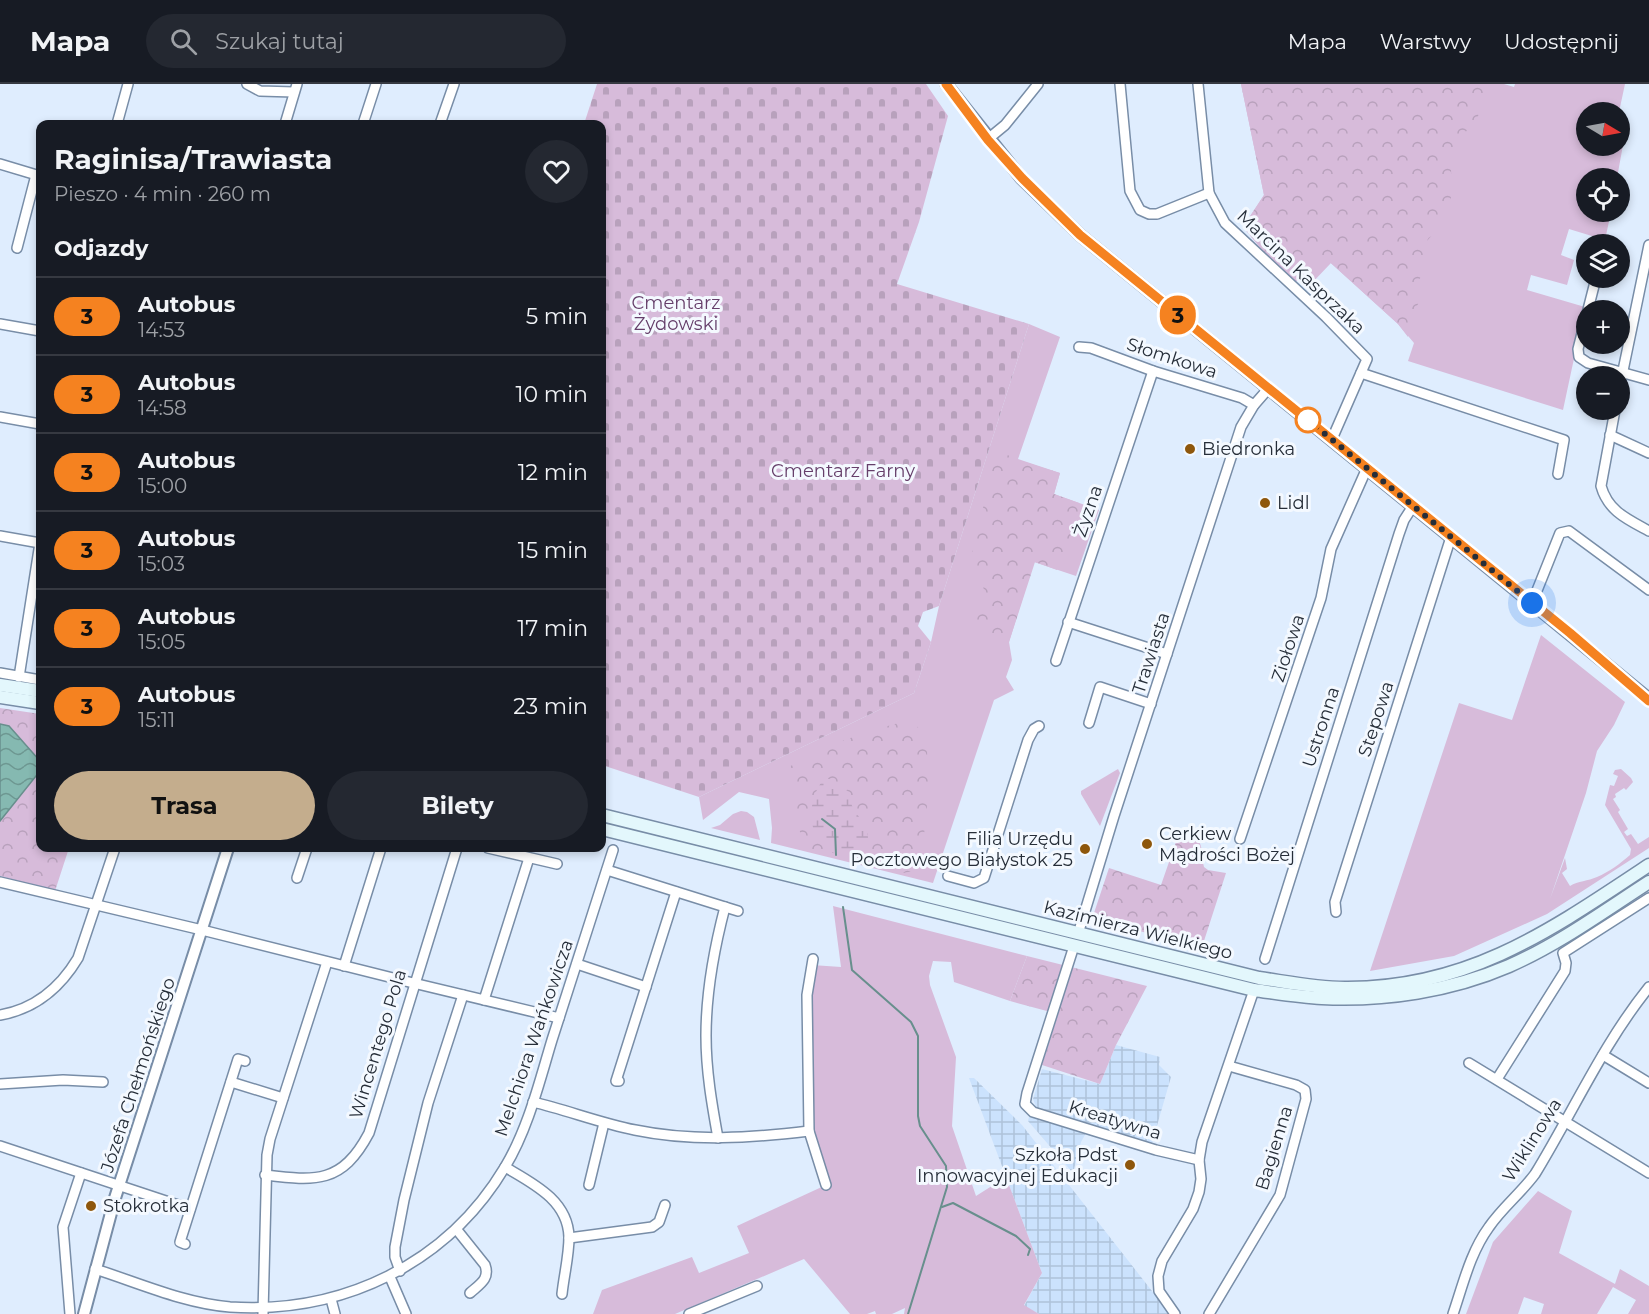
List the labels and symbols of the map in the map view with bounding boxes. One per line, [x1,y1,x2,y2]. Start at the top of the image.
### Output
north arrow [1576,102,1630,156]
street label: Marcina Kasprzaka [1232,205,1370,339]
park label: Cmentarz Żydowski [632,292,720,335]
line badge: 3 [1158,296,1198,334]
street label: Słomkowa [1124,333,1220,383]
unlabelled marker [1295,407,1321,433]
place label: Biedronka [1202,438,1295,460]
marker: Biedronka [1183,442,1197,456]
park label: Cmentarz Farny [771,460,915,482]
street label: Żyzna [1069,482,1107,540]
place label: Lidl [1277,492,1310,514]
marker: Lidl [1258,496,1272,510]
your location [1517,588,1547,618]
street label: Trawiasta [1127,609,1175,697]
street label: Ziołowa [1267,611,1309,685]
street label: Stepowa [1353,678,1399,760]
street label: Ustronna [1298,684,1344,770]
place label: Cerkiew Mądrości Bożej [1159,823,1295,866]
place label: Filia Urzędu Pocztowego Białystok 25 [850,828,1073,871]
marker: Cerkiew Mądrości Bożej [1140,837,1154,851]
marker: Filia Urzędu Pocztowego Białystok 25 [1078,842,1092,856]
street label: Kazimierza Wielkiego [1041,896,1235,964]
street label: Melchiora Wańkowicza [490,937,578,1139]
street label: Wincentego Pola [345,967,411,1121]
street label: Józefa Chełmońskiego [96,975,180,1176]
street label: Wiklinowa [1498,1094,1566,1186]
street label: Kreatywna [1066,1095,1164,1145]
street label: Bagienna [1251,1103,1297,1193]
place label: Szkoła Pdst Innowacyjnej Edukacji [917,1144,1118,1187]
marker: Szkoła Pdst Innowacyjnej Edukacji [1123,1158,1137,1172]
place label: Stokrotka [103,1195,190,1217]
marker: Stokrotka [84,1199,98,1213]

